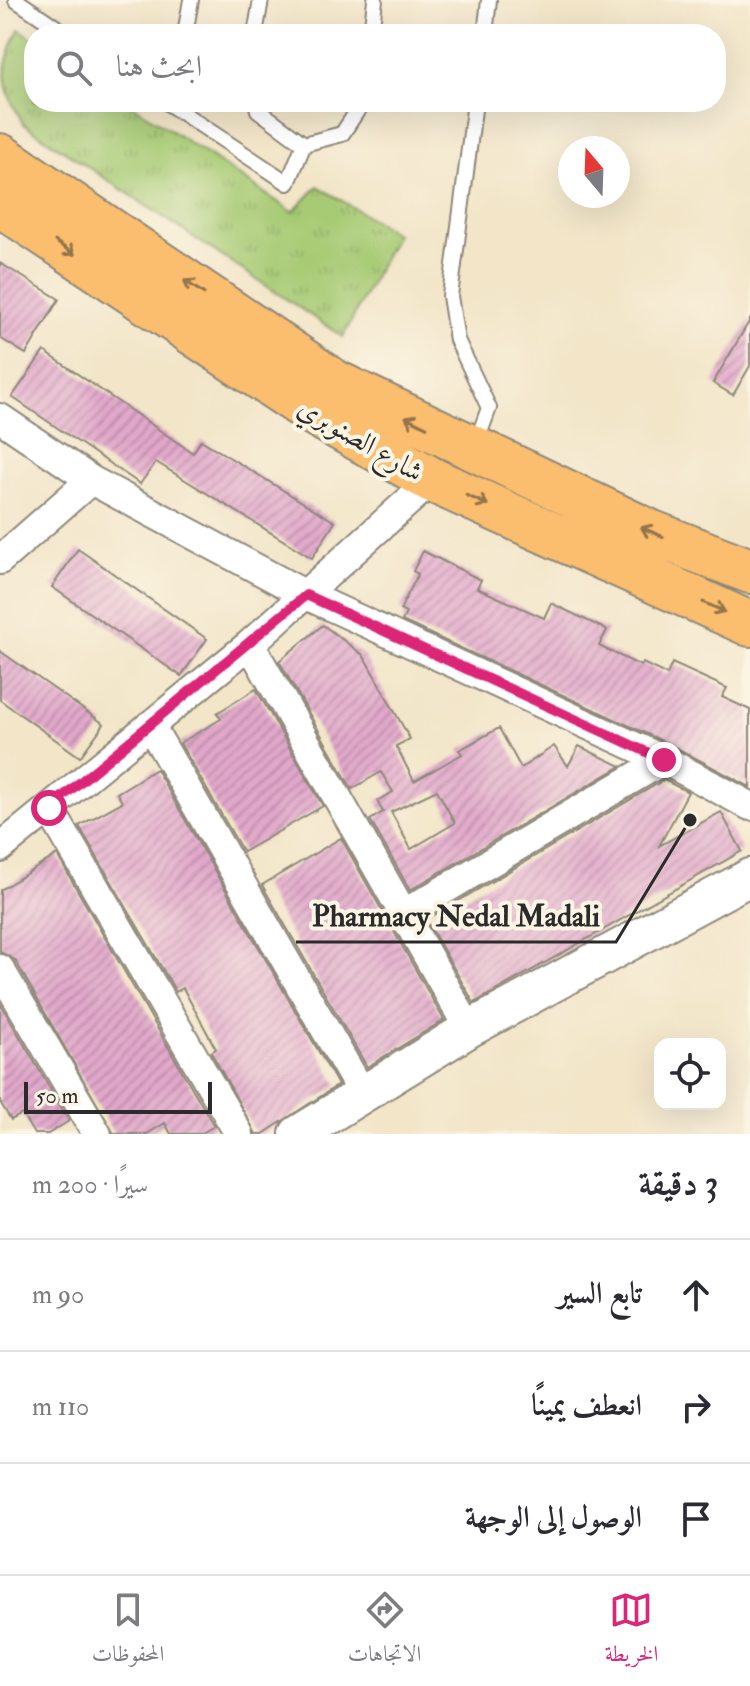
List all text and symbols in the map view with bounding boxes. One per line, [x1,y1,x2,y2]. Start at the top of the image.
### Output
search box [24,24,726,112]
icon: search [52,46,96,90]
text: ابحث هنا [116,48,202,85]
north arrow [558,136,630,208]
one-way arrow [53,240,76,256]
one-way arrow [184,279,206,296]
street label: شارع الصنوبري [289,390,429,495]
one-way arrow [404,414,428,429]
one-way arrow [465,493,489,508]
one-way arrow [640,524,664,538]
one-way arrow [701,601,726,616]
route end [646,742,682,778]
route start [31,790,67,826]
callout: Pharmacy Nedal Madali [296,888,616,942]
text: Pharmacy Nedal Madali [312,898,600,935]
map controls [654,1038,726,1110]
button: locate [654,1038,726,1110]
scale bar [24,1078,212,1114]
text: 50 m [36,1082,78,1110]
text: 3 دقيقة [638,1162,718,1205]
text: سيرًا · 200 m [32,1169,148,1201]
icon: ahead [674,1273,718,1317]
text: تابع السير [557,1275,642,1312]
text: 90 m [32,1279,84,1311]
icon: right [674,1385,718,1429]
text: انعطف يمينًا [531,1387,642,1424]
text: 110 m [32,1391,89,1423]
icon: arrive [674,1497,718,1541]
text: الوصول إلى الوجهة [465,1499,642,1536]
tab: المحفوظات [92,1588,164,1675]
tab: الاتجاهات [348,1588,421,1675]
tab: الخريطة [605,1588,658,1675]

